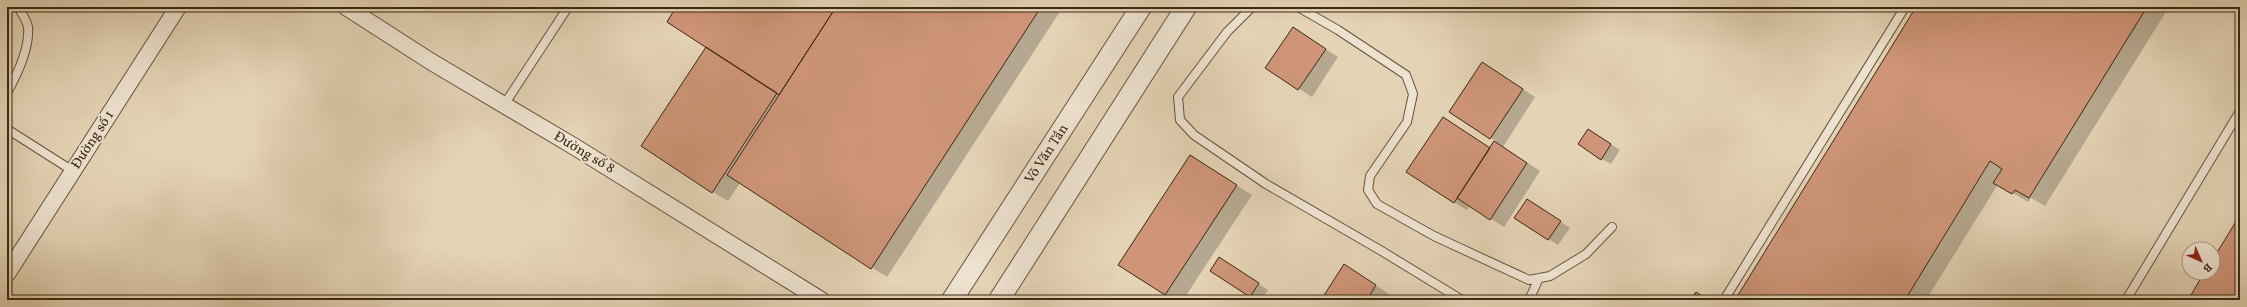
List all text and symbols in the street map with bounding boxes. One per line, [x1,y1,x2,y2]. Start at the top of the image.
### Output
street label: Đường số 1 [67,107,119,173]
street label: Võ Văn Tần [1021,121,1073,187]
street label: Đường số 8 [550,127,618,179]
north arrow [2181,241,2221,281]
text: B [2199,259,2215,275]

